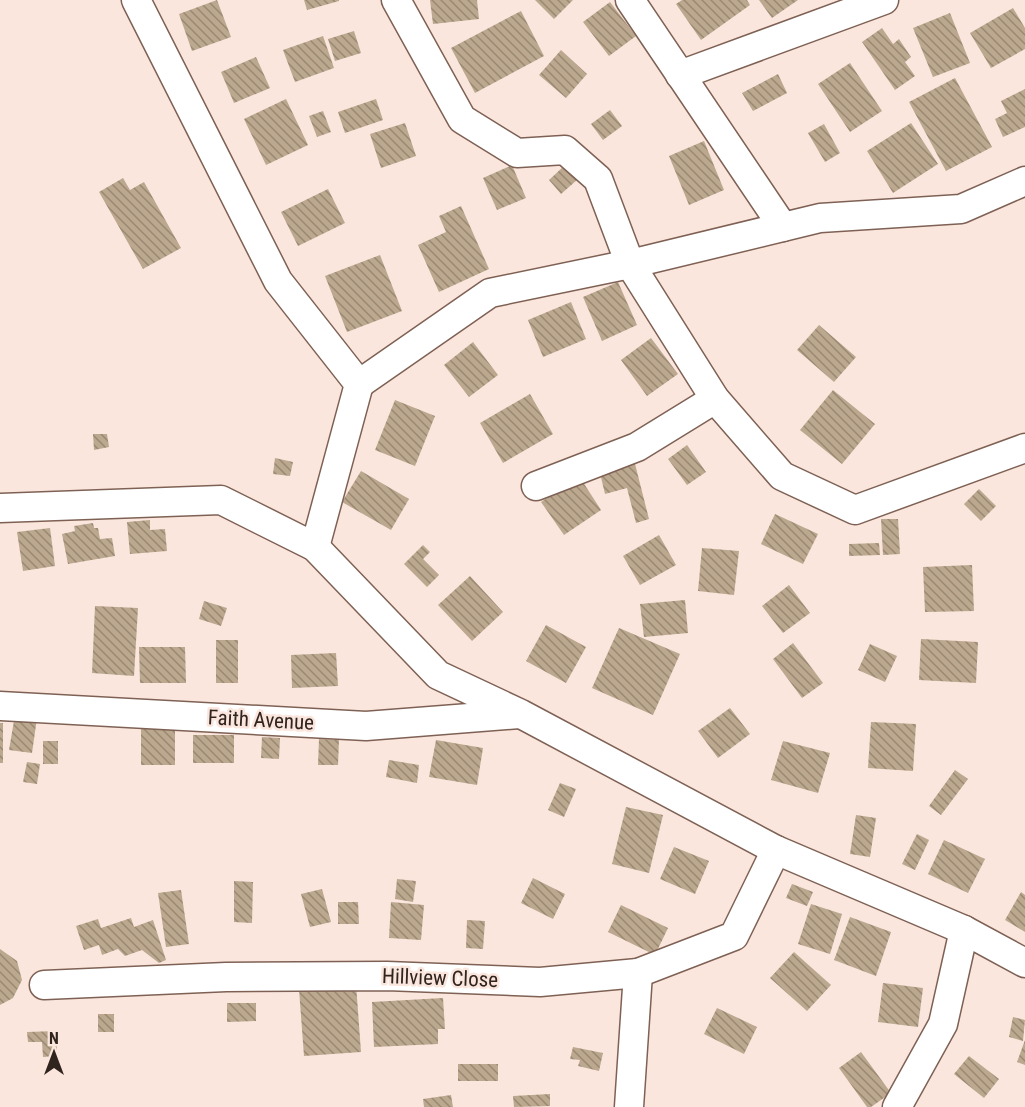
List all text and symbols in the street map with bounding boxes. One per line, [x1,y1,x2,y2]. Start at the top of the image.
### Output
street label: Faith Avenue [207,705,315,735]
street label: Hillview Close [381,964,499,992]
north arrow [24,1023,84,1083]
text: N [49,1029,59,1048]

